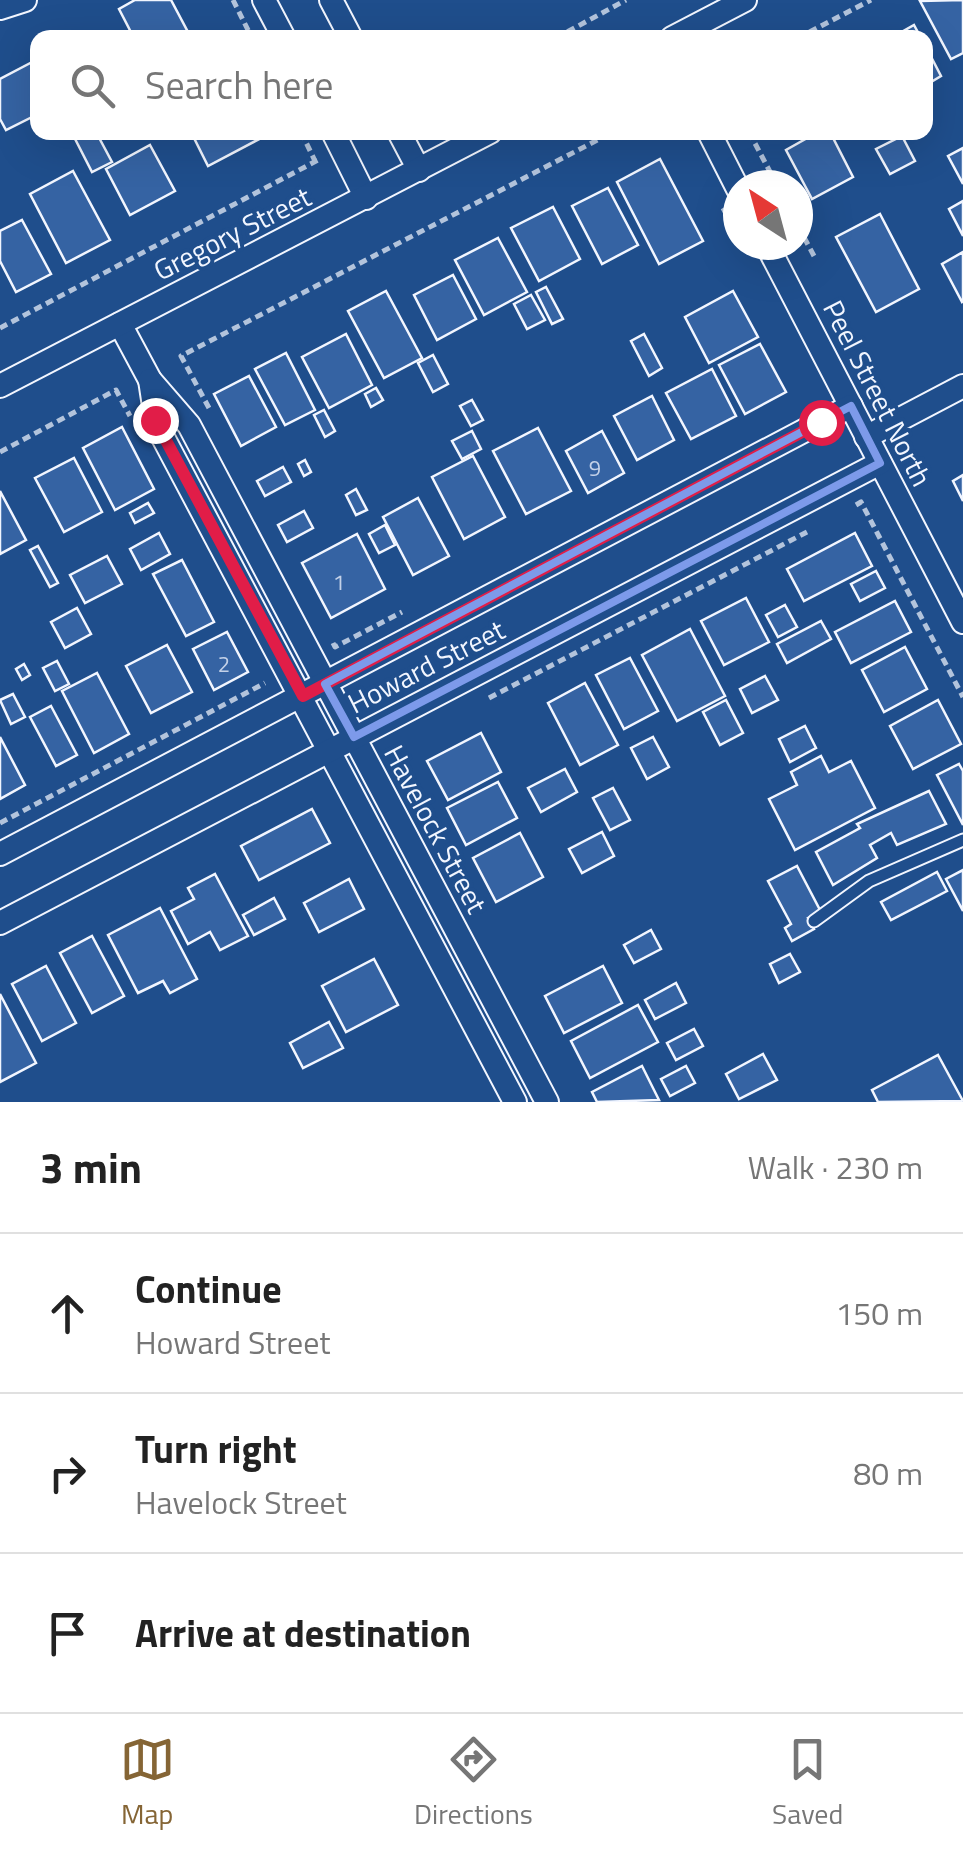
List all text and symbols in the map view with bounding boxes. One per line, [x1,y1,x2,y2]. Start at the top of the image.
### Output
search box [30,30,933,140]
text: Search here [145,56,333,114]
icon: search [65,58,120,113]
north arrow [723,170,813,260]
street label: Gregory Street [146,175,318,291]
street label: Peel Street North [813,292,943,494]
route end [133,398,179,444]
route start [799,400,845,446]
house number: 9 [589,451,601,485]
house number: 1 [333,565,345,599]
street label: Howard Street [340,608,512,724]
house number: 2 [218,647,230,681]
street label: Havelock Street [374,737,499,921]
text: 3 min [40,1135,142,1199]
text: Walk · 230 m [748,1143,923,1191]
text: Continue [135,1260,282,1318]
icon: ahead [40,1286,95,1341]
text: 150 m [835,1289,923,1337]
text: Howard Street [135,1318,331,1366]
text: Turn right [135,1420,297,1478]
icon: right [40,1446,95,1501]
text: 80 m [853,1449,923,1497]
text: Havelock Street [135,1478,347,1526]
text: Arrive at destination [135,1604,471,1662]
icon: arrive [40,1606,95,1661]
tab: Map [120,1732,175,1835]
tab: Directions [414,1732,533,1835]
tab: Saved [772,1732,843,1835]

